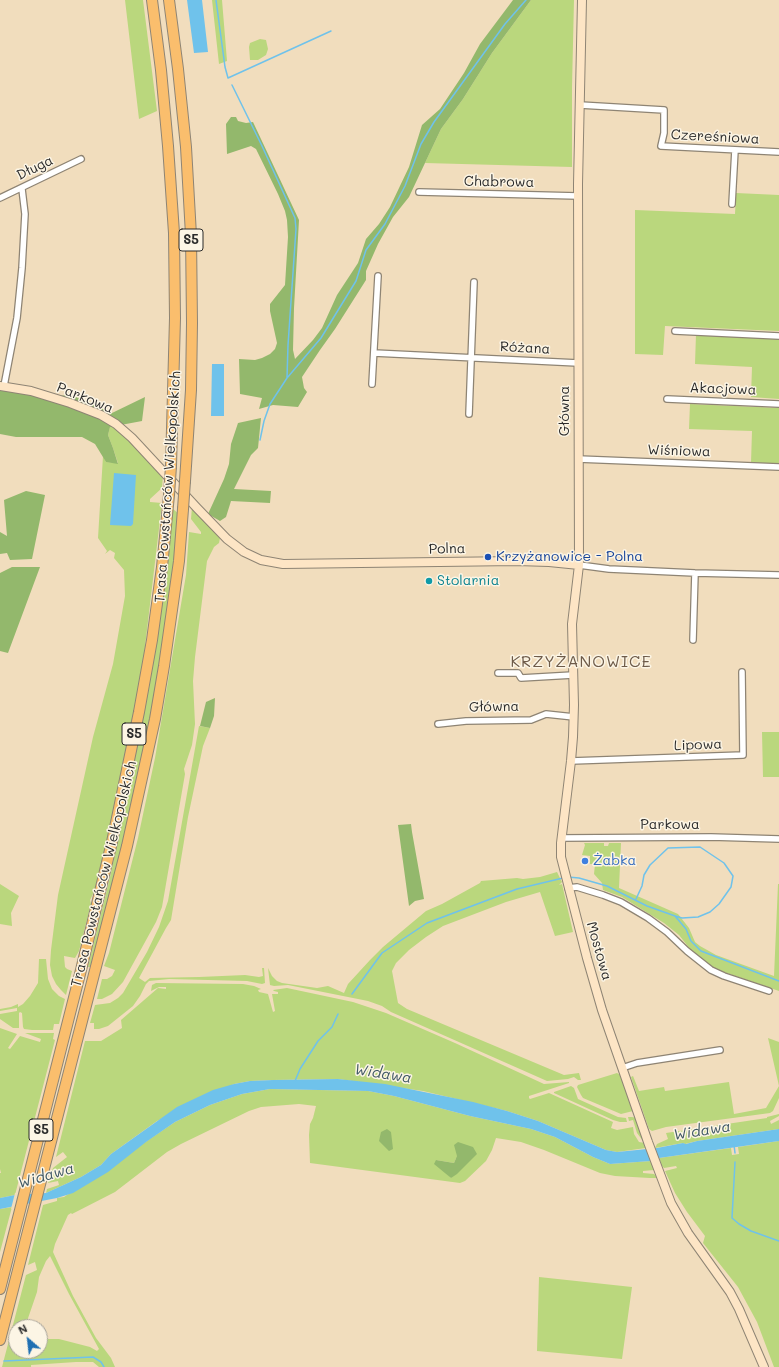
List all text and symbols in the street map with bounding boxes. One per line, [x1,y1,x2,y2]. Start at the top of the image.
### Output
street label: Czereśniowa [670,126,760,148]
street label: Długa [14,152,56,184]
street label: Chabrowa [464,173,534,191]
road number: S5 [179,229,203,251]
street label: Różana [499,338,551,358]
street label: Trasa Powstańców Wielkopolskich [152,371,184,603]
street label: Parkowa [54,379,116,417]
street label: Akacjowa [689,379,757,399]
street label: Główna [557,386,573,436]
street label: Wiśniowa [647,442,711,460]
street label: Polna [428,540,466,558]
place label: Krzyżanowice - Polna [496,549,643,565]
marker: Krzyżanowice - Polna [483,552,493,562]
place label: Stolarnia [437,573,499,589]
marker: Stolarnia [424,576,434,586]
district label: KRZYŻANOWICE [510,652,652,672]
street label: Główna [469,698,519,716]
road number: S5 [122,723,146,745]
street label: Lipowa [674,736,722,754]
street label: Trasa Powstańców Wielkopolskich [68,759,140,989]
street label: Parkowa [640,817,700,833]
place label: Żabka [593,853,636,869]
marker: Żabka [580,856,590,866]
street label: Mostowa [583,920,615,982]
water label: Widawa [353,1061,413,1087]
water label: Widawa [672,1118,732,1144]
road number: S5 [29,1119,53,1141]
water label: Widawa [16,1159,76,1193]
north arrow [8,1319,48,1359]
text: N [15,1320,30,1337]

